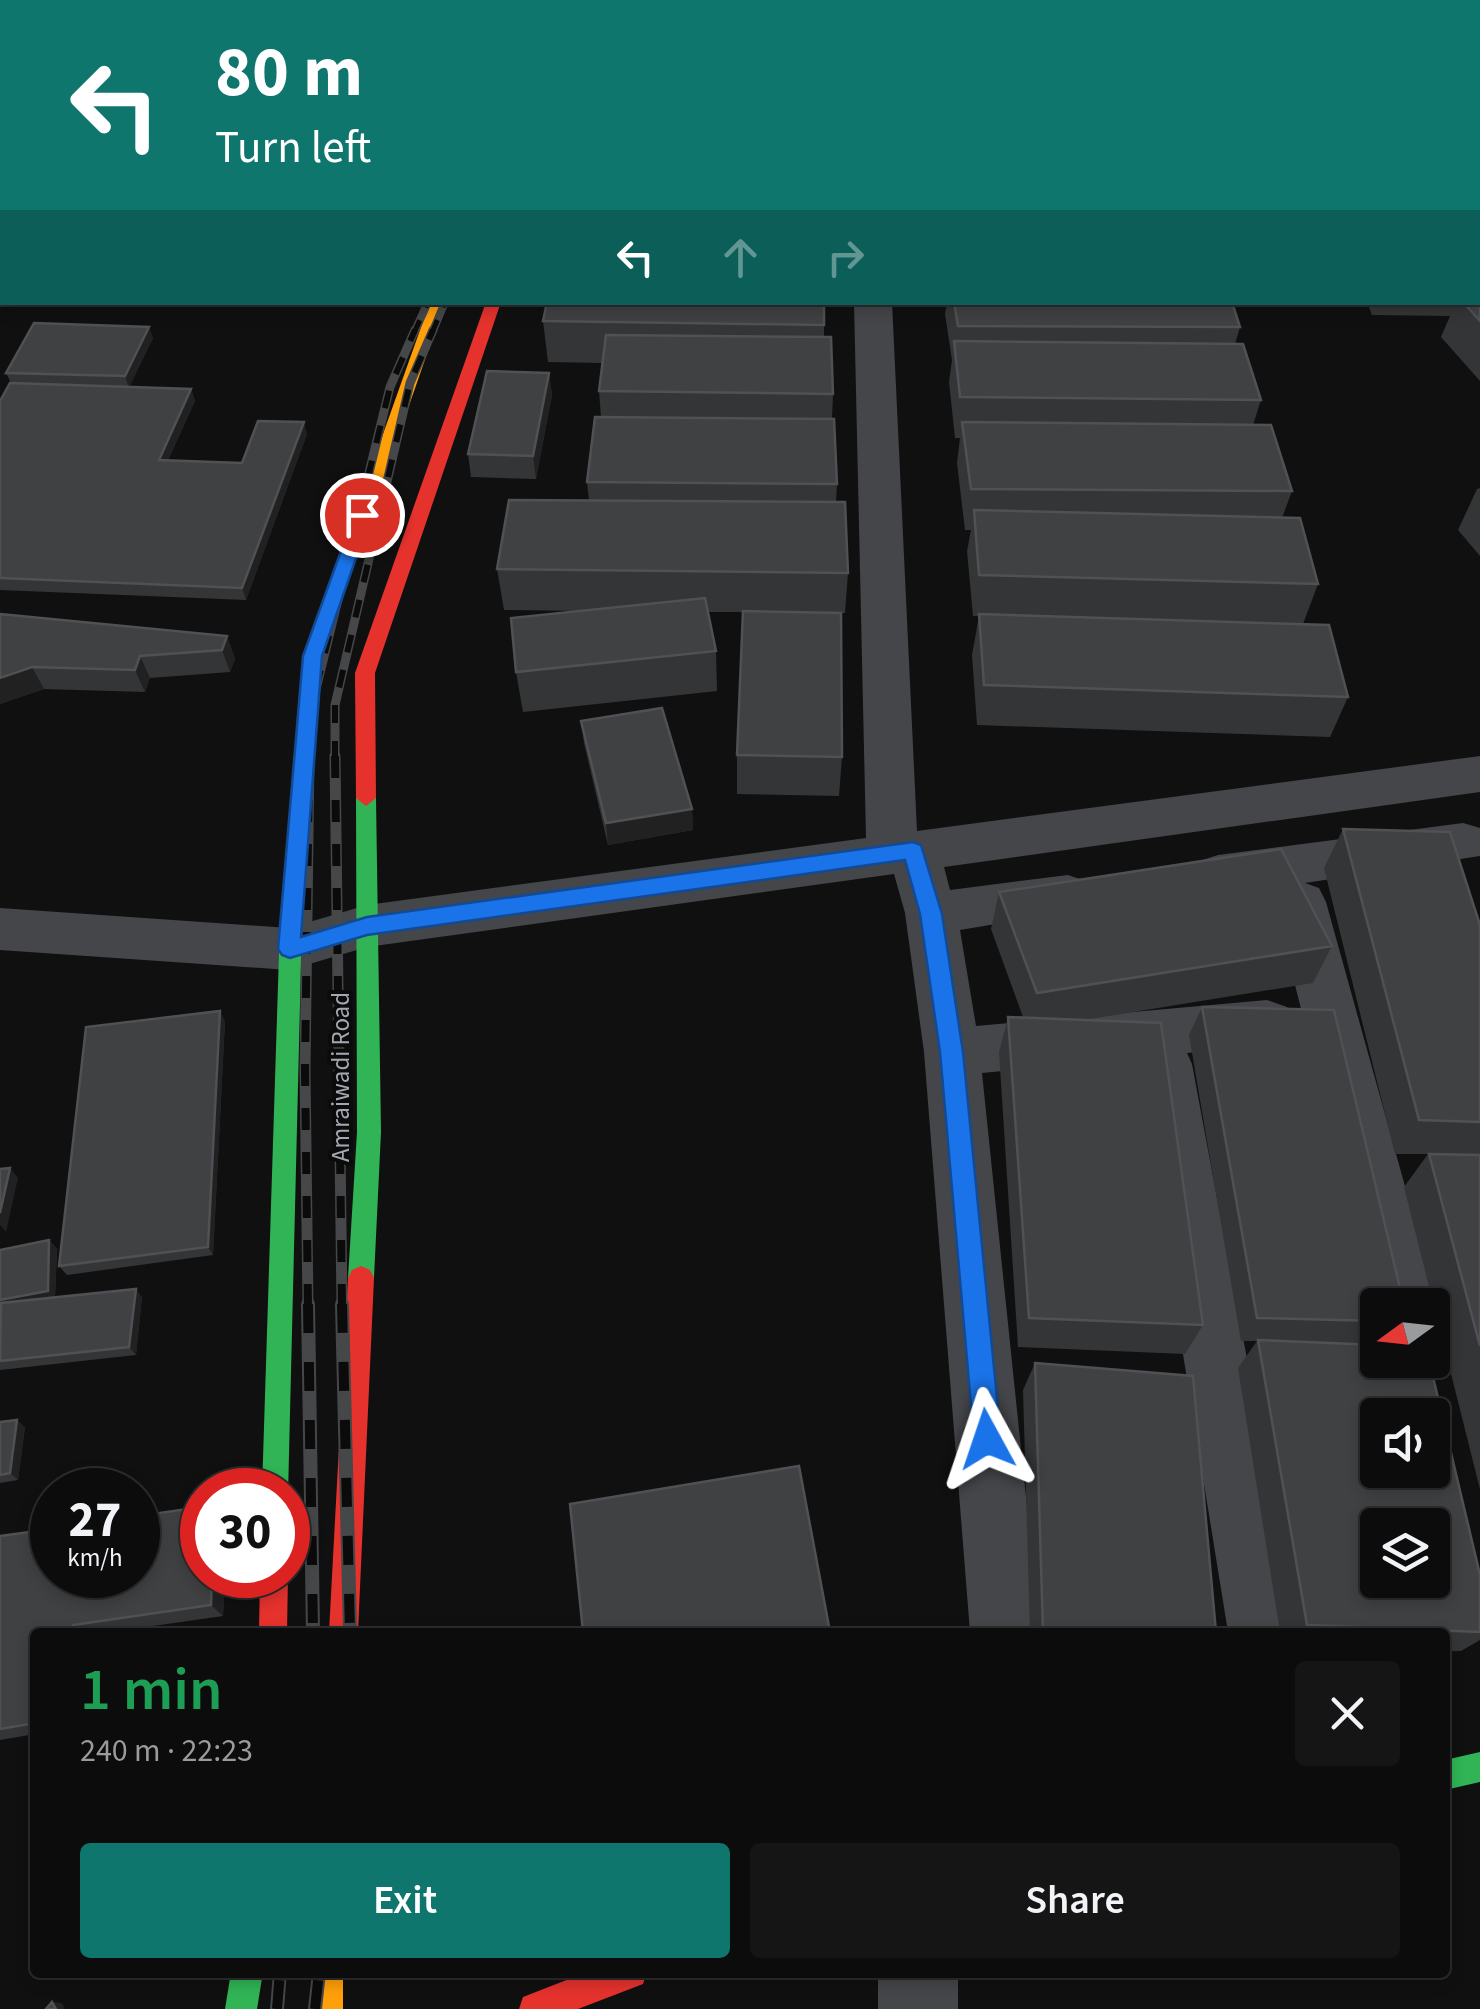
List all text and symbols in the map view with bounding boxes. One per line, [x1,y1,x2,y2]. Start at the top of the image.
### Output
text: 80 m [215,23,363,123]
icon: left [50,40,180,170]
text: Turn left [215,116,371,180]
icon: left [608,230,663,285]
icon: ahead [713,230,768,285]
icon: right [818,230,873,285]
pin [320,473,405,558]
icon: arrive [335,488,390,543]
street label: Amraiwadi Road [323,992,359,1162]
north arrow [1360,1288,1450,1378]
map controls [1360,1288,1450,1598]
position arrow [935,1387,1039,1491]
button: sound [1360,1398,1450,1488]
speed limit sign: 30 [180,1468,310,1598]
text: 27 [69,1485,121,1556]
button: layers [1360,1508,1450,1598]
text: km/h [67,1540,123,1576]
text: 1 min [80,1648,223,1733]
button: close [1295,1661,1400,1766]
text: 240 m · 22:23 [80,1728,253,1774]
button: Exit [80,1843,730,1958]
button: Share [750,1843,1400,1958]

